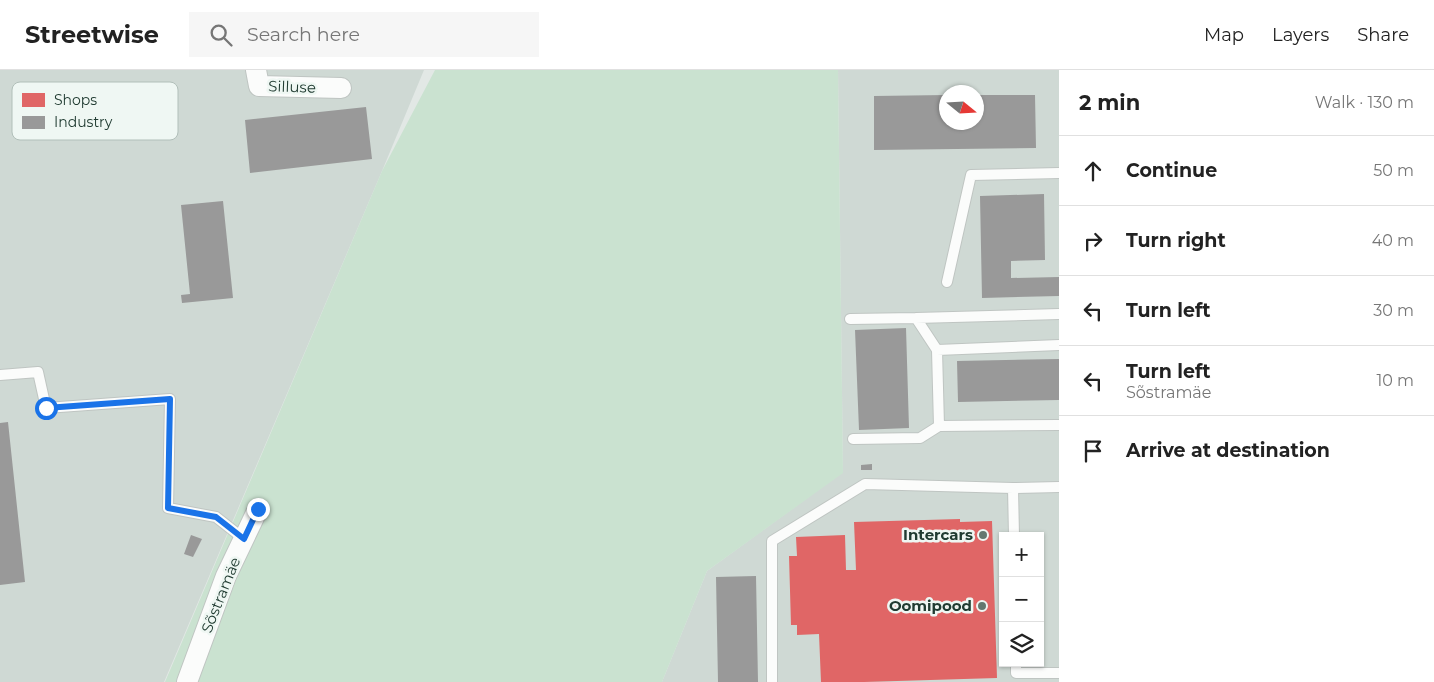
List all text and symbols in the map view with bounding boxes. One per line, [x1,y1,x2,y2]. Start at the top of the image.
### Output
search box [189,12,539,57]
text: Streetwise [25,20,159,49]
icon: search [207,21,235,49]
text: Search here [247,23,360,46]
text: Map [1204,24,1244,46]
text: Layers [1272,24,1329,46]
text: Share [1357,24,1409,46]
street label: Silluse [268,76,316,97]
legend [12,82,178,140]
north arrow [939,85,984,130]
text: 2 min [1079,90,1140,115]
text: Shops [54,91,97,109]
text: Walk · 130 m [1315,93,1414,112]
text: Industry [54,113,113,131]
icon: ahead [1079,157,1107,185]
text: Continue [1126,159,1217,182]
text: 50 m [1373,161,1414,180]
icon: right [1079,227,1107,255]
text: Turn right [1126,229,1226,252]
text: 40 m [1372,231,1414,250]
icon: left [1079,297,1107,325]
text: Turn left [1126,299,1211,322]
text: 30 m [1373,301,1414,320]
text: Turn left [1126,360,1211,383]
icon: left [1079,367,1107,395]
text: 10 m [1376,371,1414,390]
text: Sõstramäe [1126,383,1211,402]
route start [35,397,58,420]
icon: arrive [1079,437,1107,465]
text: Arrive at destination [1126,439,1330,462]
route end [247,498,270,521]
place label: Intercars [903,525,973,544]
marker: Intercars [977,529,989,541]
map controls [999,532,1044,667]
button: + [999,532,1044,577]
street label: Sõstramäe [197,554,244,636]
button: − [999,577,1044,622]
place label: Oomipood [889,596,972,615]
marker: Oomipood [976,600,988,612]
button: layers [999,622,1044,667]

